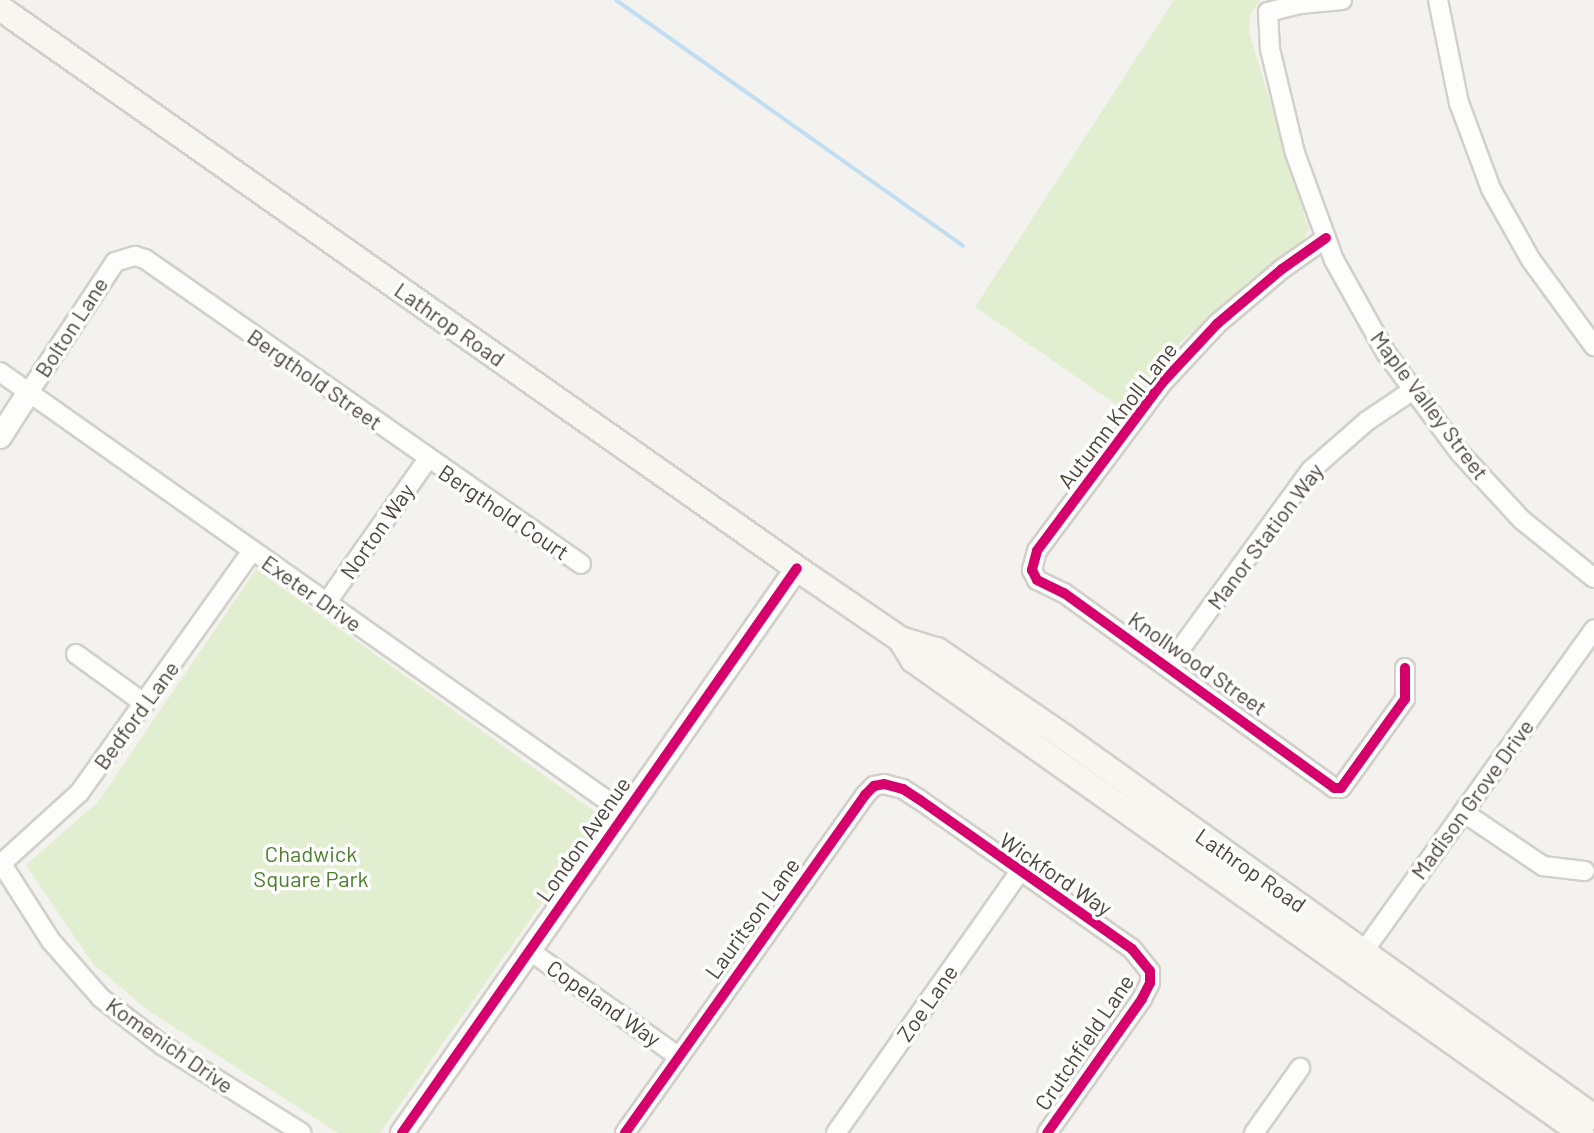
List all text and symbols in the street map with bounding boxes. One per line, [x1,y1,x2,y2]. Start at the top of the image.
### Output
street label: Bolton Lane [29,272,113,382]
street label: Lathrop Road [390,276,510,372]
street label: Bergthold Street [243,323,387,435]
street label: Maple Valley Street [1365,325,1495,485]
street label: Autumn Knoll Lane [1052,337,1182,493]
street label: Manor Station Way [1201,458,1329,614]
street label: Bergthold Court [434,459,574,565]
street label: Norton Way [334,478,420,584]
street label: Exeter Drive [257,549,367,637]
street label: Knollwood Street [1124,605,1272,721]
street label: Bedford Lane [88,656,184,774]
street label: Madison Grove Drive [1405,714,1539,884]
street label: London Avenue [530,771,636,907]
street label: Lathrop Road [1191,822,1311,918]
street label: Wickford Way [995,827,1117,921]
park label: Chadwick Square Park [253,840,369,892]
street label: Lauritson Lane [699,852,805,984]
street label: Copeland Way [542,954,666,1052]
street label: Zoe Lane [891,960,963,1046]
street label: Crutchfield Lane [1029,969,1139,1115]
street label: Komenich Drive [101,991,239,1099]

